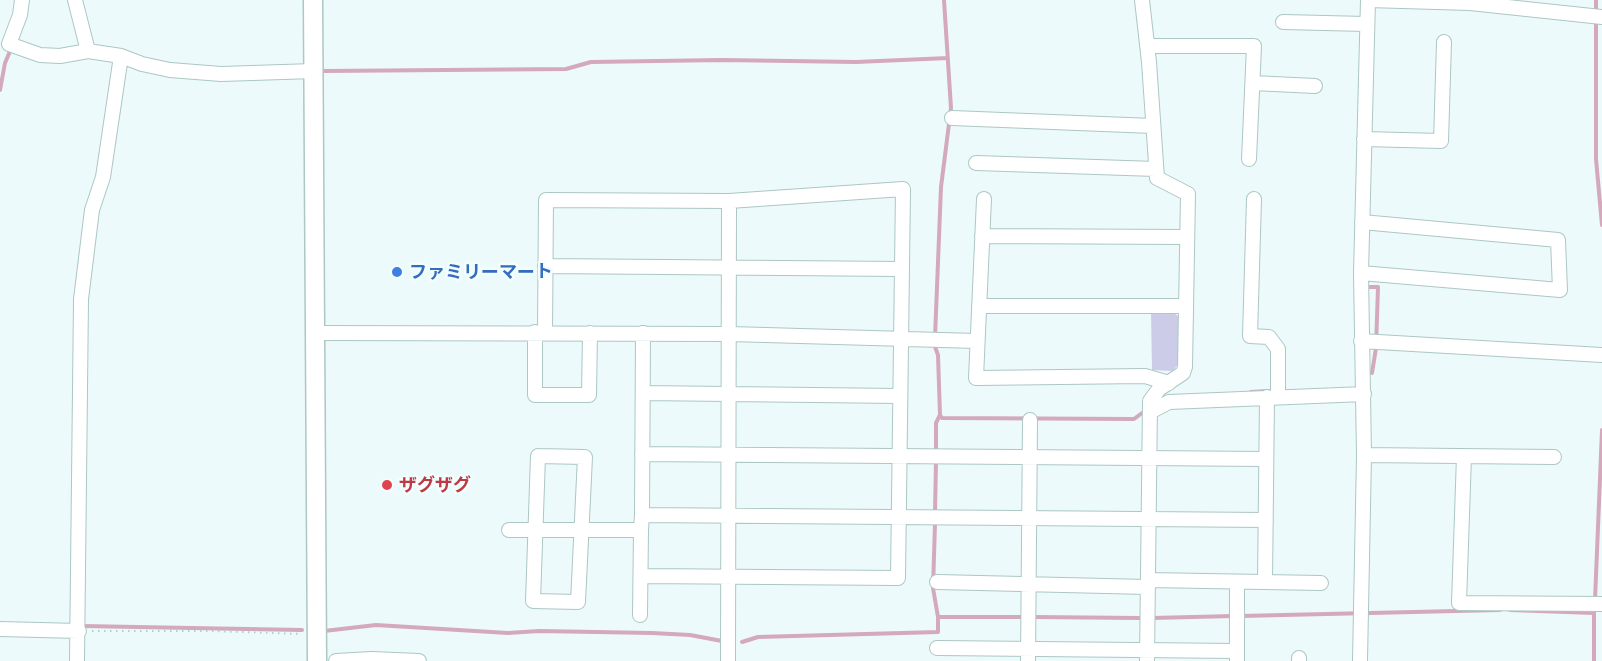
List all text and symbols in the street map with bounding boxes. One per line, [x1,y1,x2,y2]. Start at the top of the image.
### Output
place label: ファミリーマート [409,261,553,283]
marker: ファミリーマート [390,265,404,279]
place label: ザグザグ [399,474,471,496]
marker: ザグザグ [380,478,394,492]

